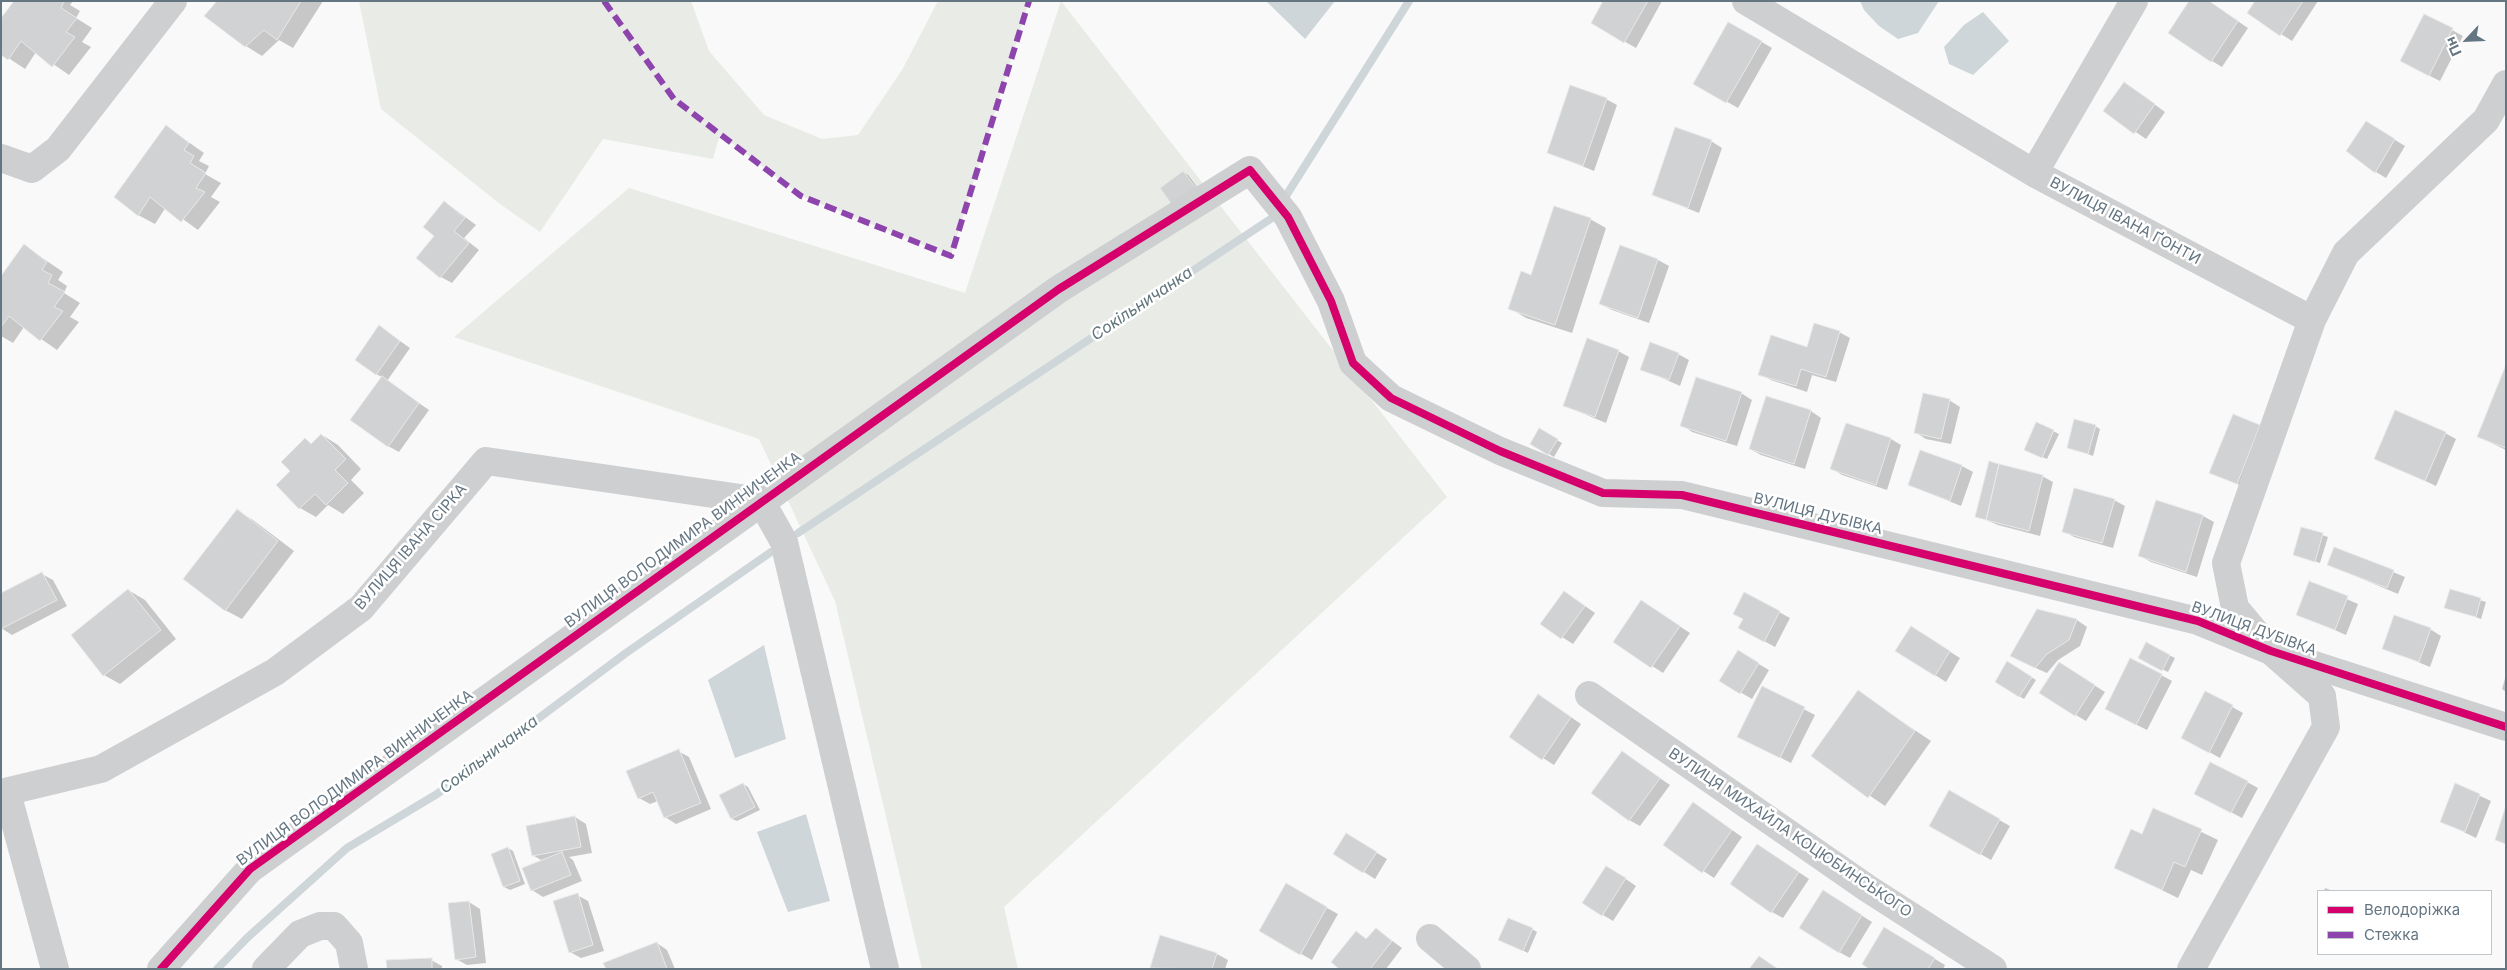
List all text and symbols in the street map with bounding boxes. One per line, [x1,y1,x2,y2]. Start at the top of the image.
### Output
north arrow [2442,15,2492,65]
text: Пн [2441,34,2465,59]
street label: ВУЛИЦЯ ІВАНА ҐОНТИ [2047,174,2203,268]
water label: Сокільничанка [1088,263,1196,345]
street label: ВУЛИЦЯ ВОЛОДИМИРА ВИННИЧЕНКА [561,448,805,632]
street label: ВУЛИЦЯ ІВАНА СІРКА [351,480,471,614]
street label: ВУЛИЦЯ ДУБІВКА [1752,489,1884,539]
street label: ВУЛИЦЯ ДУБІВКА [2189,598,2319,660]
street label: ВУЛИЦЯ ВОЛОДИМИРА ВИННИЧЕНКА [233,686,477,870]
water label: Сокільничанка [436,712,542,798]
street label: ВУЛИЦЯ МИХАЙЛА КОЦЮБИНСЬКОГО [1665,745,1915,921]
legend [2317,890,2492,955]
text: Велодоріжка [2364,900,2460,919]
text: Стежка [2364,925,2419,944]

